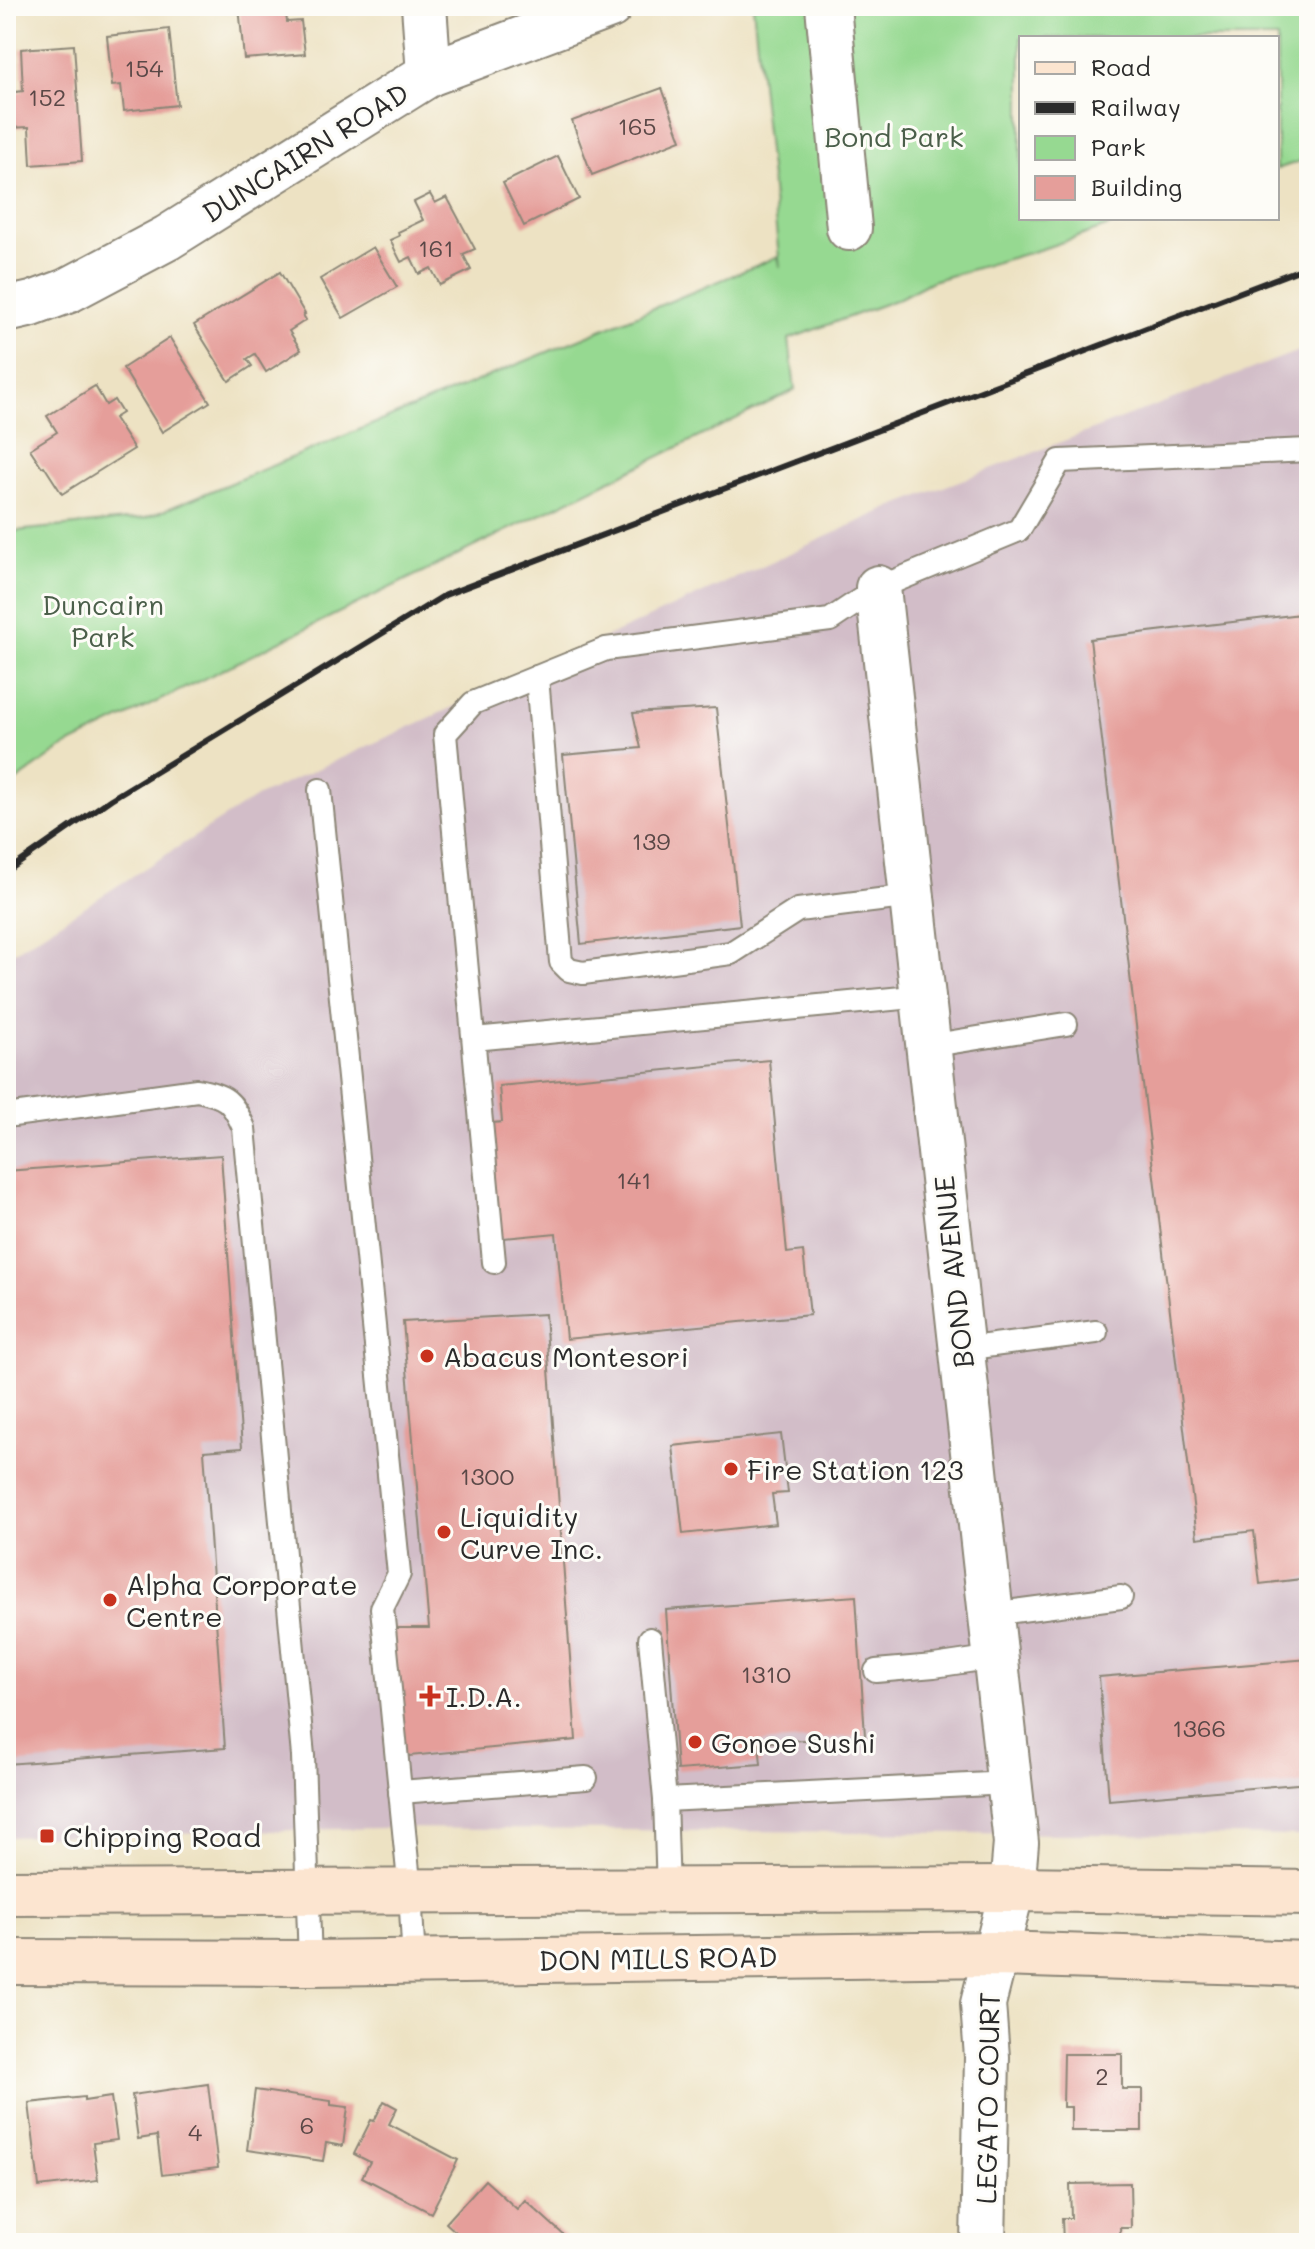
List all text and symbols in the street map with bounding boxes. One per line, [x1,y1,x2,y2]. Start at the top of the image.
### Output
legend [1019,36,1279,220]
text: Road [1091,51,1151,82]
house number: 154 [125,52,163,83]
street label: DUNCAIRN ROAD [195,74,415,230]
house number: 152 [28,81,66,112]
text: Railway [1091,91,1181,122]
house number: 165 [617,110,657,141]
park label: Bond Park [824,118,964,154]
text: Park [1091,131,1145,162]
text: Building [1091,171,1182,202]
house number: 161 [418,232,454,263]
park label: Duncairn Park [42,586,164,654]
house number: 139 [632,825,670,856]
house number: 141 [616,1164,652,1195]
street label: BOND AVENUE [925,1174,981,1370]
place label: Abacus Montesori [443,1338,689,1374]
marker: Abacus Montesori [418,1347,436,1365]
place label: Fire Station 123 [747,1451,964,1487]
house number: 1300 [460,1460,514,1491]
marker: Fire Station 123 [722,1460,740,1478]
place label: Liquidity Curve Inc. [460,1498,603,1566]
marker: Liquidity Curve Inc. [435,1523,453,1541]
place label: Alpha Corporate Centre [126,1566,358,1634]
marker: Alpha Corporate Centre [101,1591,119,1609]
house number: 1310 [741,1658,791,1689]
place label: I.D.A. [446,1678,522,1714]
marker: I.D.A. [421,1687,439,1705]
house number: 1366 [1172,1712,1226,1743]
place label: Gonoe Sushi [711,1724,876,1760]
marker: Gonoe Sushi [686,1733,704,1751]
place label: Chipping Road [63,1818,261,1854]
marker: Chipping Road [38,1827,56,1845]
street label: DON MILLS ROAD [538,1938,778,1978]
street label: LEGATO COURT [967,1992,1007,2204]
house number: 2 [1095,2060,1109,2091]
house number: 6 [300,2109,314,2140]
house number: 4 [188,2116,202,2147]

